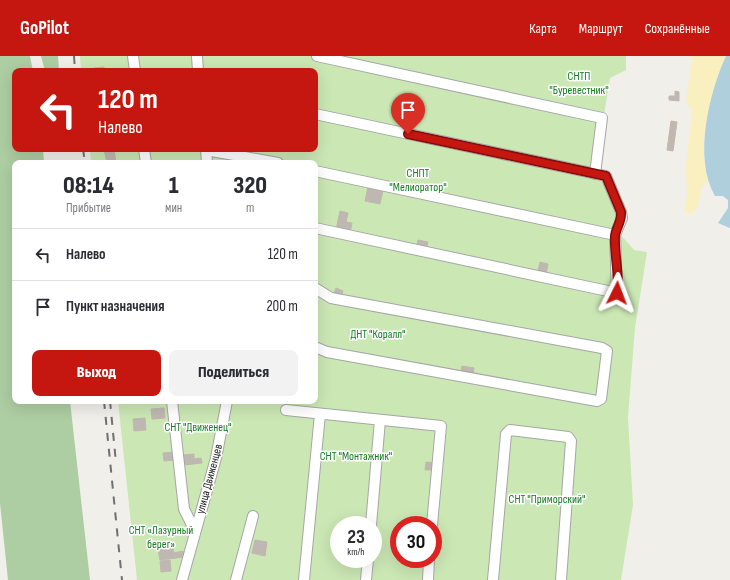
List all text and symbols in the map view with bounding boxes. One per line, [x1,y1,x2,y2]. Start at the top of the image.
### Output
text: GoPilot [20,17,69,40]
text: Карта [529,20,557,37]
text: Маршрут [579,20,623,37]
text: Сохранённые [645,20,710,37]
park label: СНТП "Буревестник" [549,69,609,98]
text: 120 m [98,83,158,116]
icon: left [32,84,84,136]
pin [391,93,425,134]
icon: arrive [397,99,419,121]
text: Налево [98,117,143,138]
park label: СНПТ "Мелиоратор" [389,166,447,195]
text: 08:14 [63,171,114,200]
text: 1 [169,171,179,200]
text: 320 [233,171,267,200]
text: Прибытие [66,200,111,216]
text: мин [165,200,182,216]
text: m [246,200,254,216]
icon: left [32,244,54,266]
text: Налево [66,245,106,264]
text: 120 m [268,245,298,264]
position arrow [596,272,638,314]
icon: arrive [32,296,54,318]
text: Пункт назначения [66,297,164,316]
text: 200 m [266,297,298,316]
park label: ДНТ "Коралл" [350,327,406,342]
button: Выход [32,350,161,396]
button: Поделиться [169,350,298,396]
park label: СНТ "Движенец" [164,420,232,435]
street label: улица Движенцев [193,442,226,516]
park label: СНТ "Монтажник" [320,449,392,464]
park label: СНТ "Приморский" [509,492,585,507]
speed limit sign: 30 [390,516,442,568]
park label: СНТ «Лазурный берег» [129,523,193,552]
text: 23 [347,525,365,549]
text: km/h [347,546,365,558]

